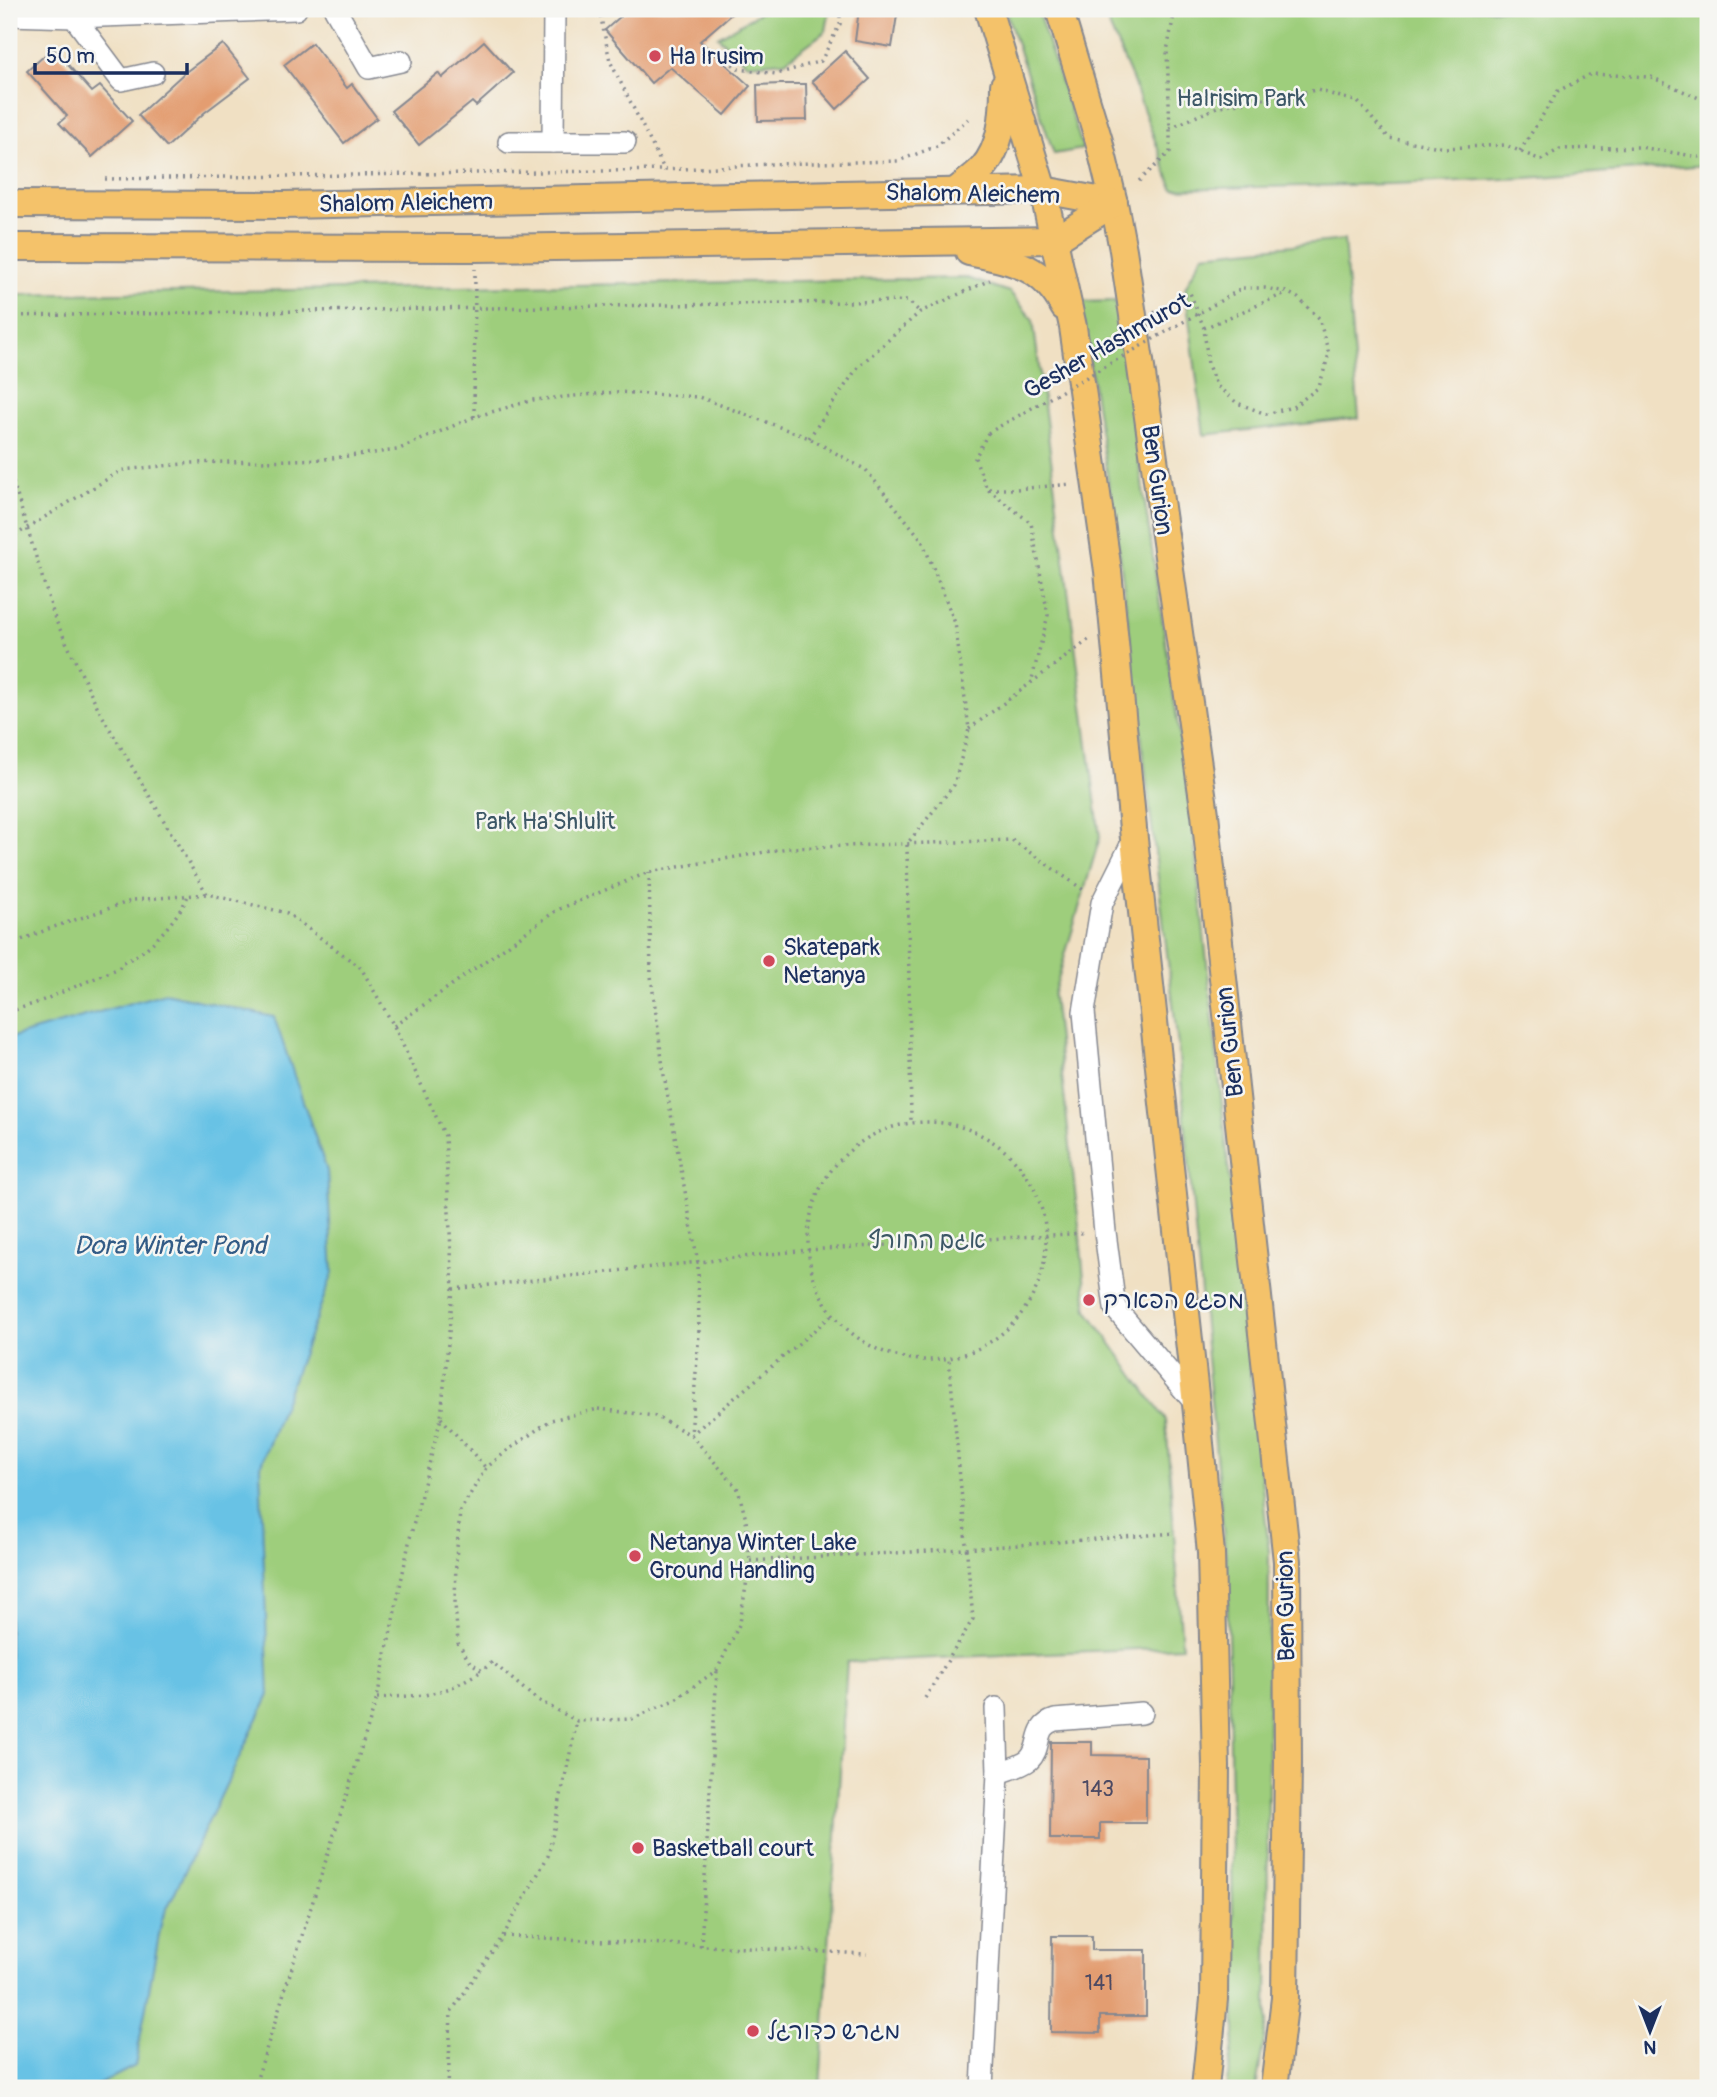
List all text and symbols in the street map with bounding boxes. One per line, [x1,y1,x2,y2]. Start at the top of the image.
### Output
scale bar [35,32,187,76]
place label: Ha Irusim [669,42,764,71]
text: 50 m [46,43,95,70]
marker: Ha Irusim [647,48,663,64]
park label: HaIrisim Park [1177,84,1305,113]
street label: Shalom Aleichem [885,178,1061,210]
street label: Shalom Aleichem [318,187,494,219]
street label: Gesher Hashmurot [1018,286,1196,405]
street label: Ben Gurion [1135,423,1179,537]
park label: Park Ha'Shlulit [474,807,616,836]
place label: Skatepark Netanya [783,933,880,990]
marker: Skatepark Netanya [761,953,777,969]
street label: Ben Gurion [1210,985,1250,1099]
park label: אגם החורף [869,1226,985,1255]
water label: Dora Winter Pond [74,1230,269,1262]
place label: מפגש הפארק [1103,1286,1244,1315]
marker: מפגש הפארק [1081,1292,1097,1308]
place label: Netanya Winter Lake Ground Handling [649,1528,857,1585]
marker: Netanya Winter Lake Ground Handling [627,1548,643,1564]
street label: Ben Gurion [1271,1550,1301,1662]
house number: 143 [1082,1776,1114,1803]
place label: Basketball court [652,1834,814,1863]
marker: Basketball court [630,1840,646,1856]
house number: 141 [1085,1970,1113,1997]
north arrow [1616,1996,1686,2066]
place label: מגרש כדורגל [767,2017,900,2046]
marker: מגרש כדורגל [745,2023,761,2039]
text: N [1643,2035,1656,2059]

